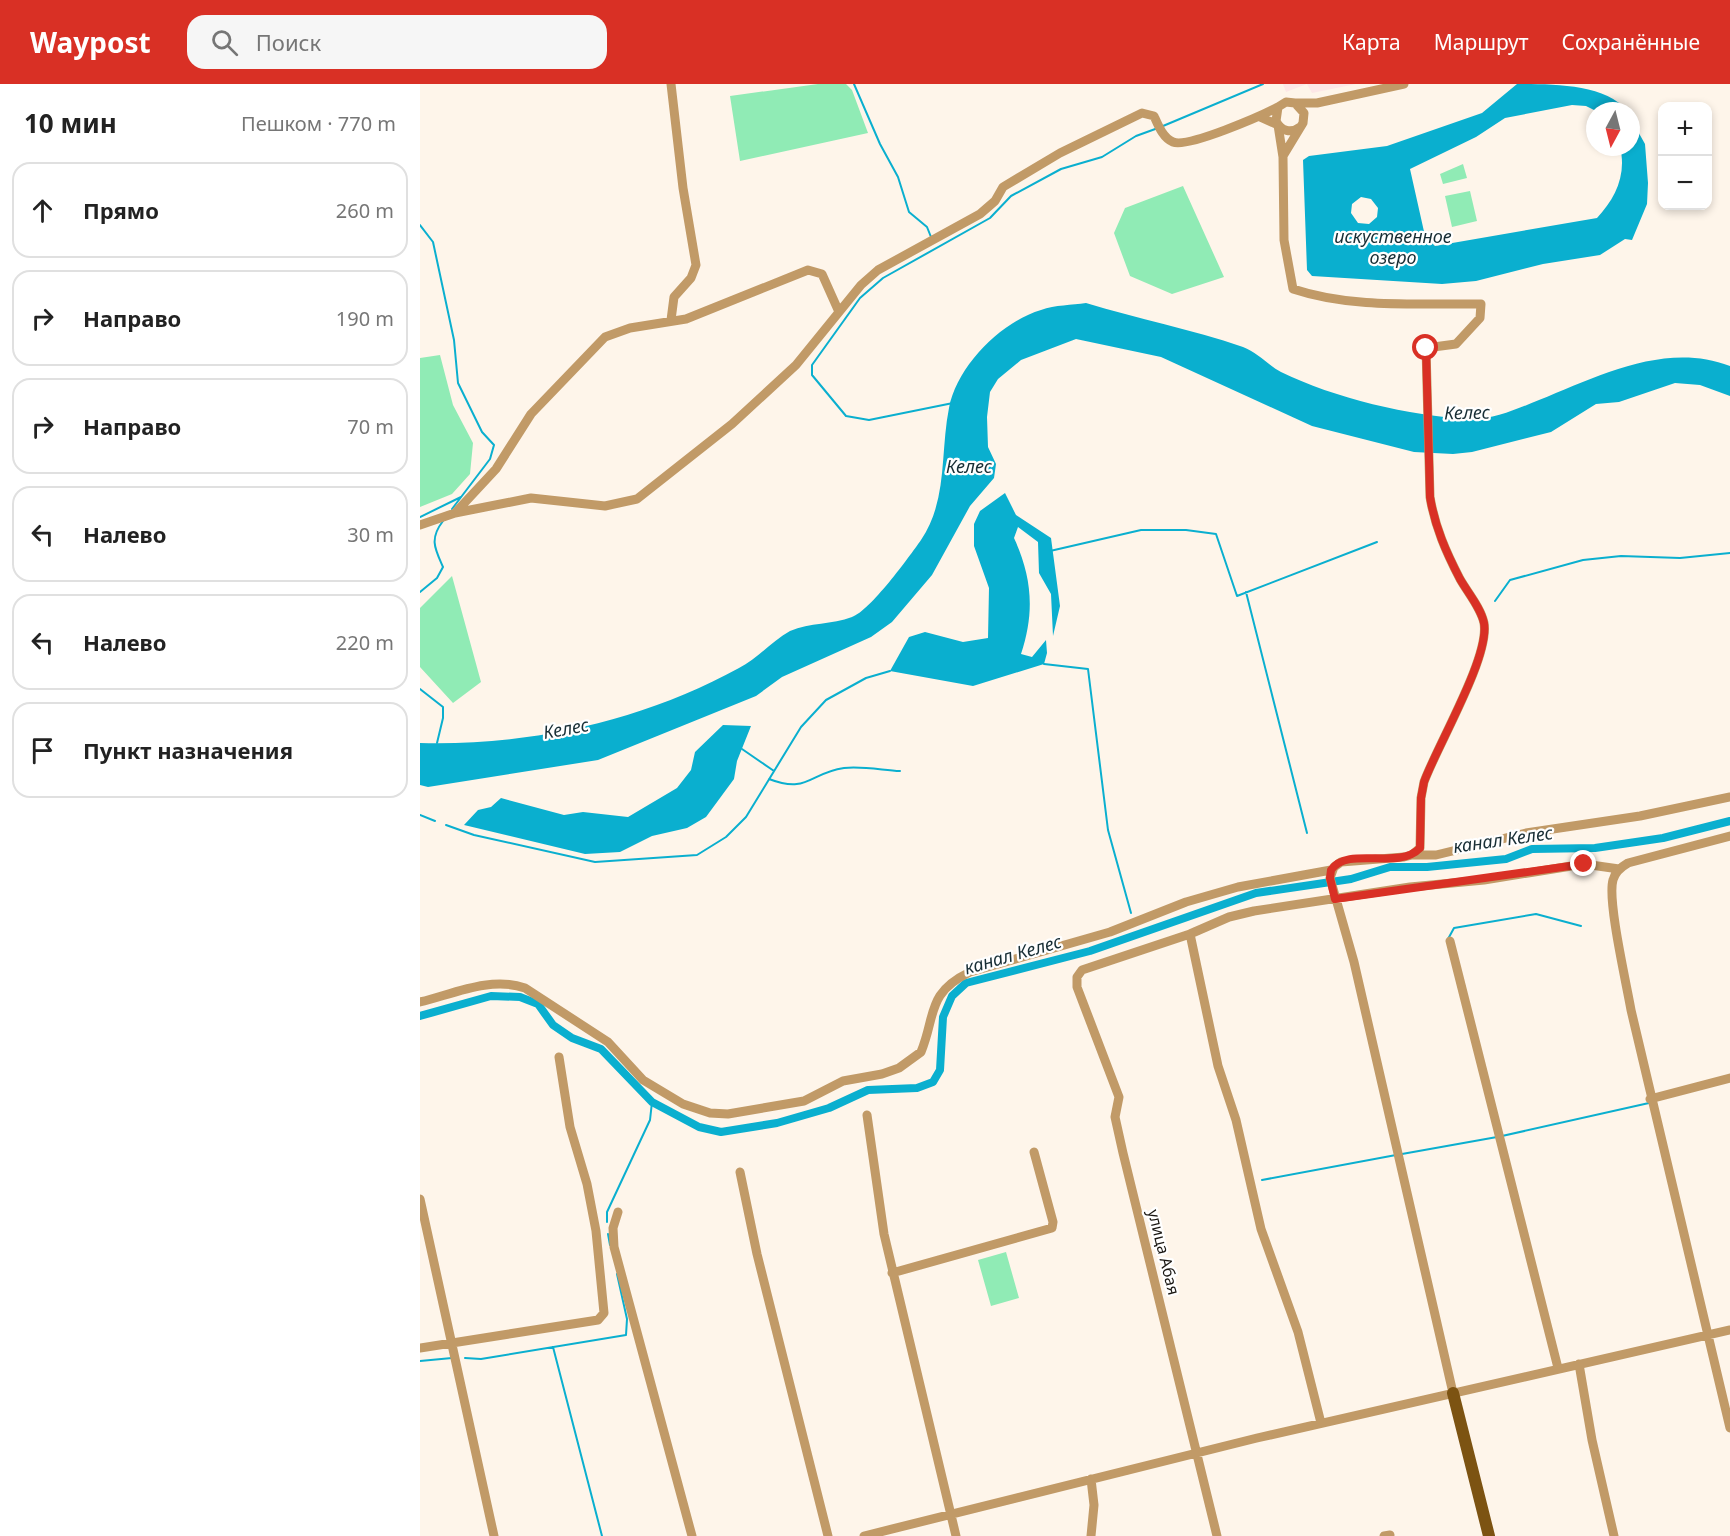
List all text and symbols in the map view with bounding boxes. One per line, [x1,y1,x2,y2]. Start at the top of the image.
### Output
search box [187,15,607,69]
text: Waypost [30,23,151,61]
icon: search [208,26,241,59]
text: Поиск [256,27,321,57]
text: Карта [1342,28,1401,56]
text: Маршрут [1434,28,1529,56]
text: Сохранённые [1562,28,1700,56]
north arrow [1586,102,1640,156]
map controls [1658,102,1712,210]
button: + [1658,102,1712,156]
text: 10 мин [24,105,117,141]
text: Пешком · 770 m [241,110,396,137]
button: − [1658,156,1712,210]
icon: ahead [26,194,59,227]
text: Прямо [83,195,159,225]
text: 260 m [336,197,394,224]
water label: искуственное озеро [1334,224,1452,269]
icon: right [26,302,59,335]
text: Направо [83,303,181,333]
text: 190 m [336,305,394,332]
route start [1412,334,1438,360]
water label: Келес [1444,400,1491,424]
icon: right [26,410,59,443]
text: Направо [83,411,181,441]
text: 70 m [347,413,394,440]
water label: Келес [946,454,993,478]
icon: left [26,518,59,551]
text: Налево [83,519,166,549]
text: 30 m [347,521,394,548]
icon: left [26,626,59,659]
text: Налево [83,627,166,657]
text: 220 m [336,629,394,656]
water label: Келес [541,712,591,744]
icon: arrive [26,734,59,767]
text: Пункт назначения [83,735,293,765]
water label: канал Келес [1452,820,1555,858]
route end [1570,850,1596,876]
water label: канал Келес [961,929,1065,979]
street label: улица Абая [1143,1207,1185,1297]

